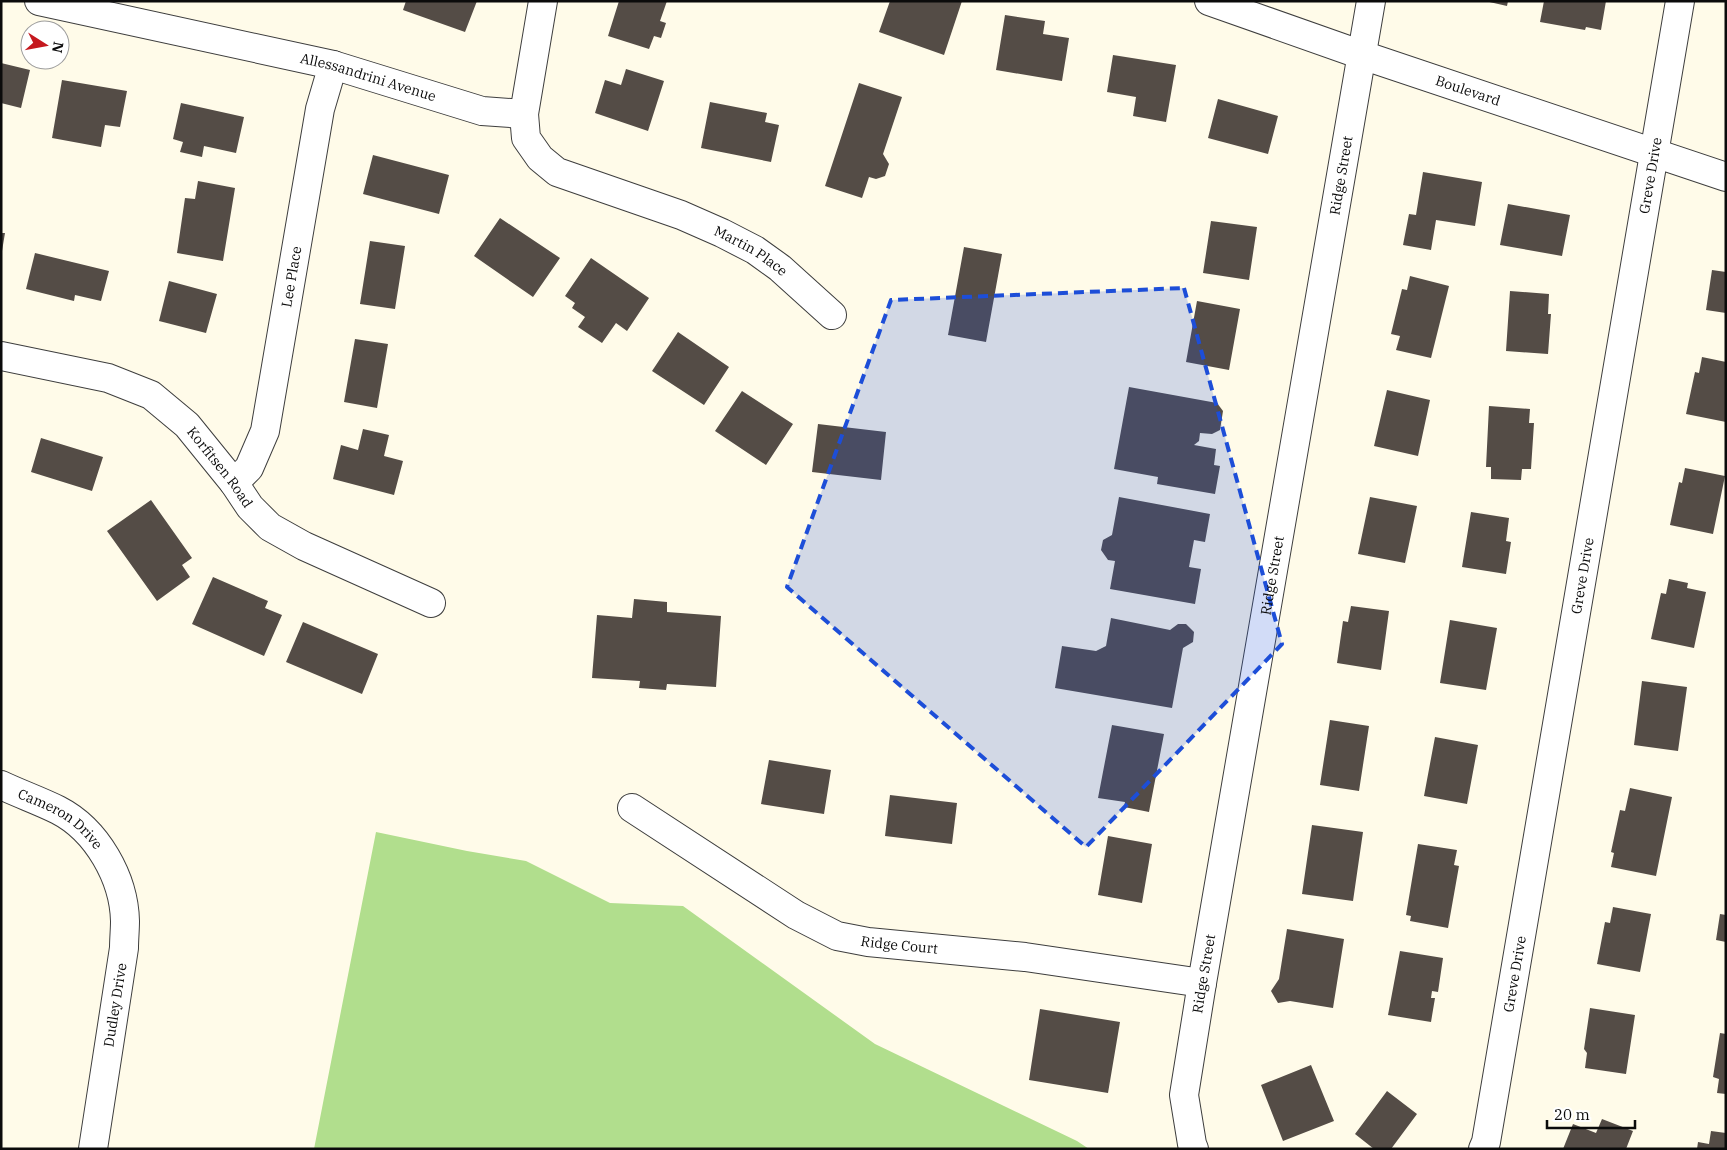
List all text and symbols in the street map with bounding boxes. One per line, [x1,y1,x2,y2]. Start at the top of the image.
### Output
north arrow [20,20,70,70]
text: N [48,40,68,55]
street label: Allessandrini Avenue [299,49,438,105]
street label: Boulevard [1433,71,1503,110]
street label: Ridge Street [1325,134,1357,216]
street label: Greve Drive [1635,136,1666,215]
street label: Martin Place [711,222,792,280]
street label: Lee Place [277,245,305,309]
street label: Korfitsen Road [183,423,257,512]
street label: Ridge Street [1256,534,1288,616]
street label: Greve Drive [1567,536,1598,615]
street label: Cameron Drive [15,785,107,853]
street label: Ridge Court [859,932,939,958]
street label: Ridge Street [1188,933,1219,1015]
street label: Greve Drive [1499,934,1530,1014]
street label: Dudley Drive [99,962,131,1048]
scale bar [1547,1098,1634,1130]
text: 20 m [1554,1105,1590,1124]

